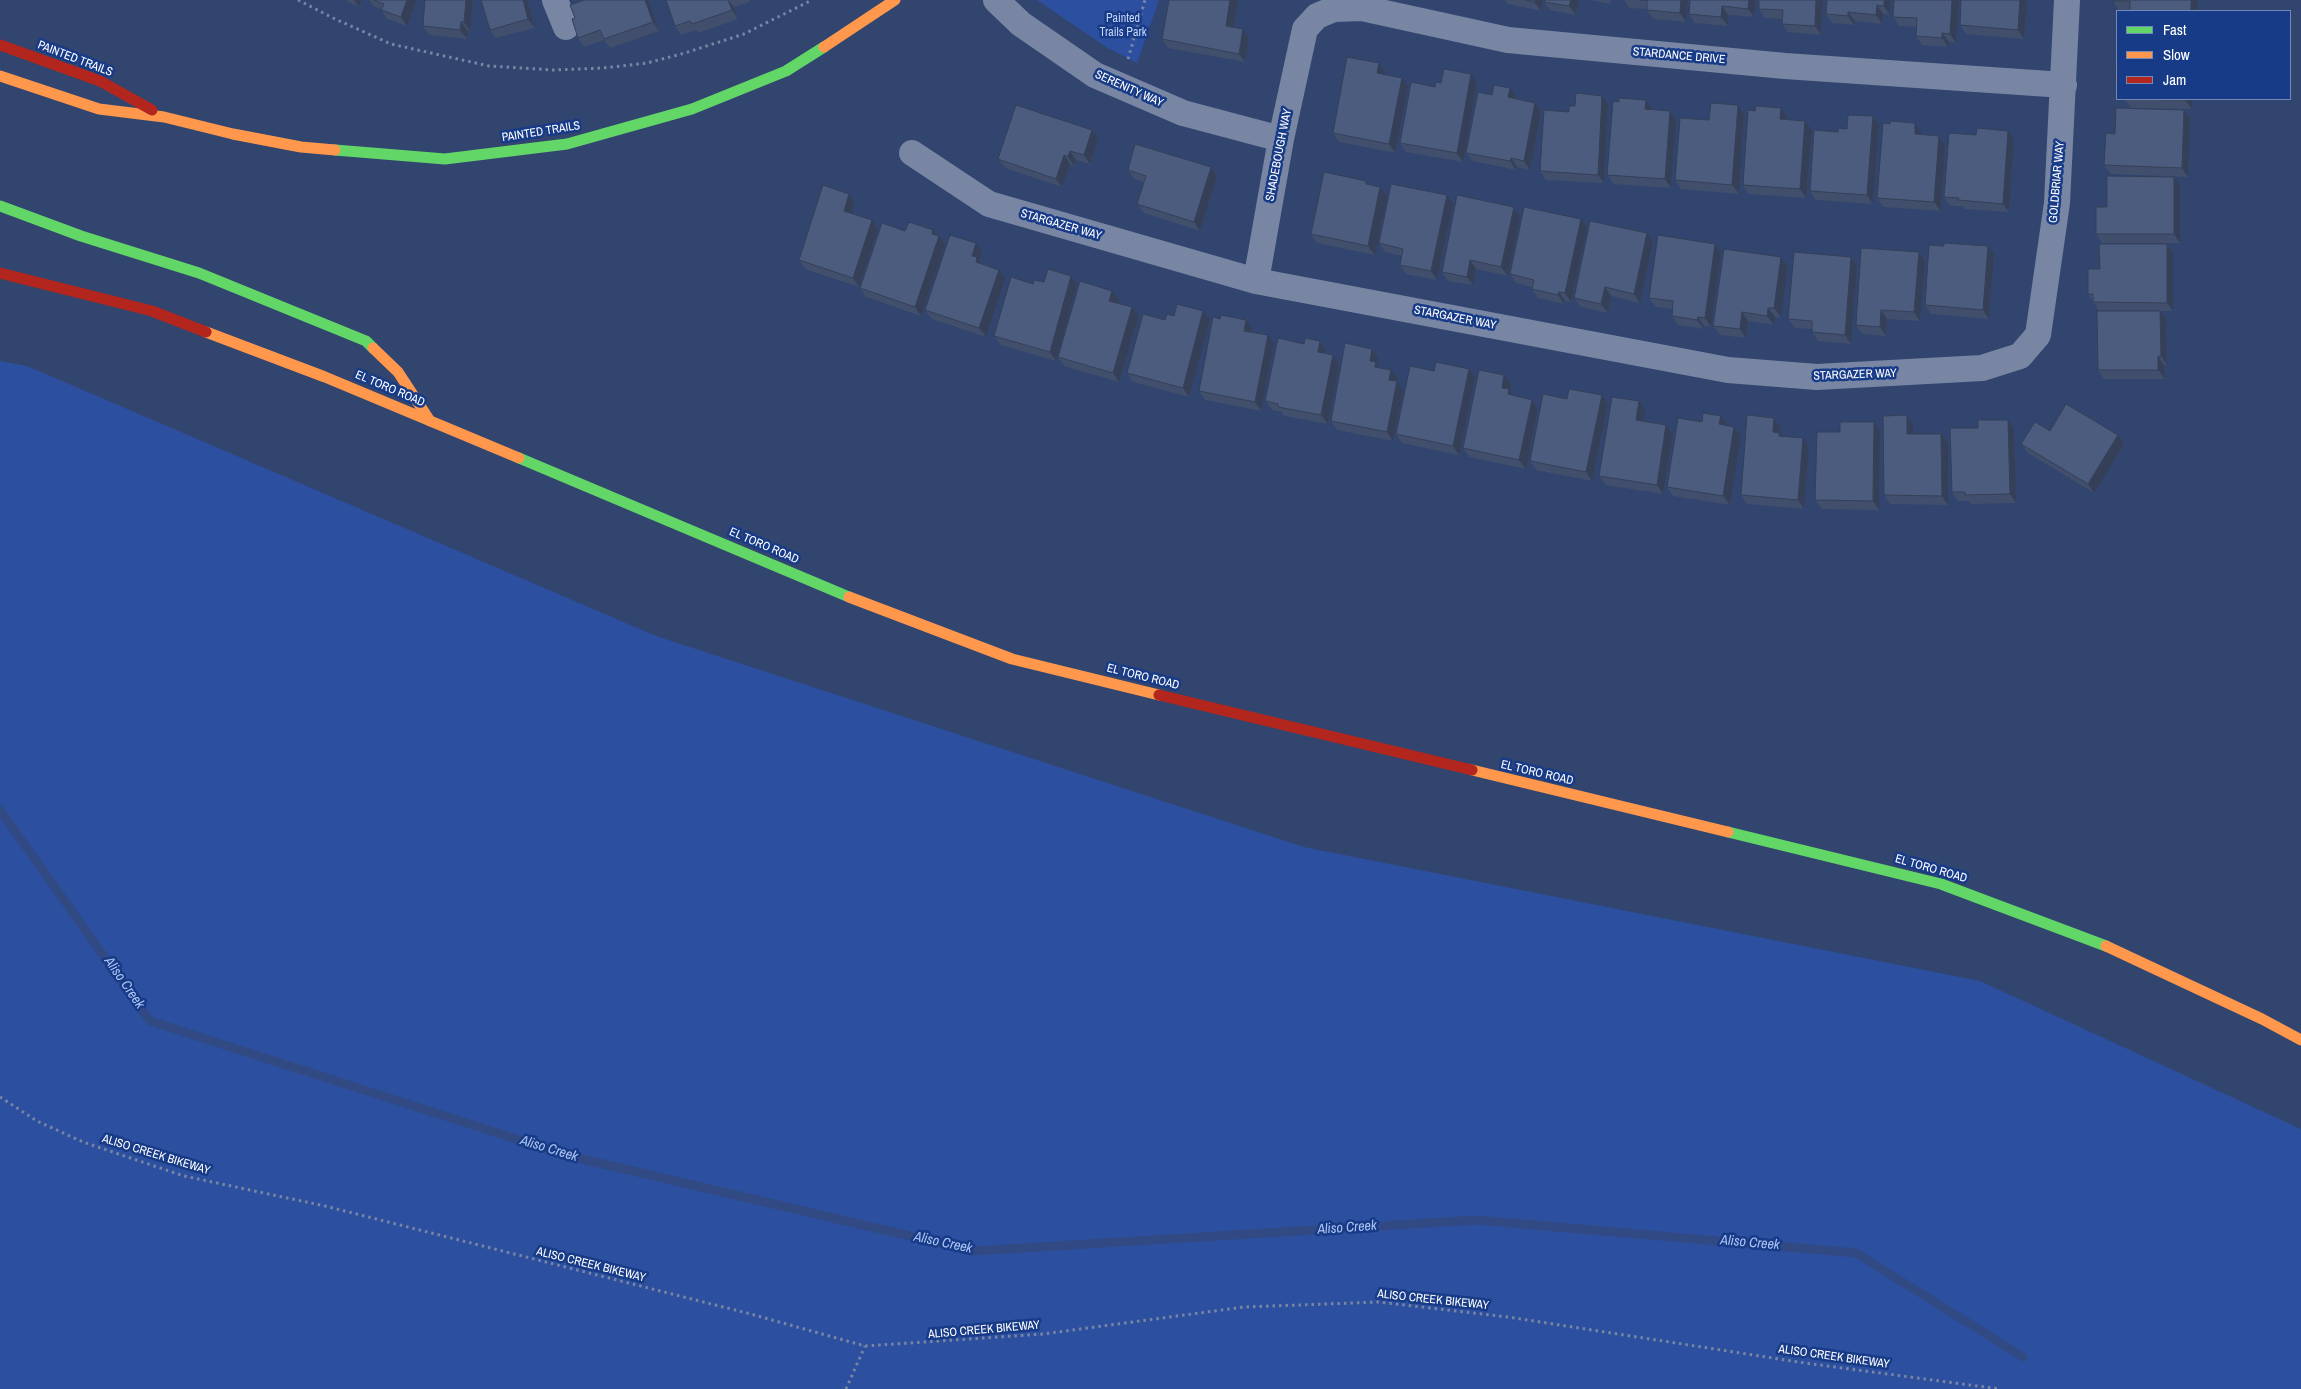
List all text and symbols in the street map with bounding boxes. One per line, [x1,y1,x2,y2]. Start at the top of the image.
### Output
legend [2116,10,2291,100]
park label: Painted Trails Park [1099,12,1147,40]
text: Fast [2163,19,2186,40]
street label: PAINTED TRAILS [35,38,115,80]
text: Slow [2163,44,2190,65]
street label: STARDANCE DRIVE [1632,45,1726,67]
street label: SERENITY WAY [1093,68,1165,110]
text: Jam [2163,69,2186,90]
street label: SHADEBOUGH WAY [1263,107,1295,203]
street label: PAINTED TRAILS [501,119,581,145]
street label: GOLDBRIAR WAY [2046,141,2068,223]
street label: STARGAZER WAY [1019,207,1103,243]
street label: STARGAZER WAY [1413,303,1497,333]
street label: STARGAZER WAY [1813,366,1897,384]
street label: EL TORO ROAD [353,368,427,410]
street label: EL TORO ROAD [727,525,801,567]
street label: EL TORO ROAD [1105,661,1181,693]
street label: EL TORO ROAD [1499,758,1575,788]
street label: EL TORO ROAD [1893,852,1969,886]
water label: Aliso Creek [100,954,148,1012]
street label: ALISO CREEK BIKEWAY [100,1132,212,1178]
water label: Aliso Creek [518,1132,580,1166]
water label: Aliso Creek [1317,1218,1377,1238]
water label: Aliso Creek [912,1229,974,1257]
water label: Aliso Creek [1720,1232,1780,1254]
street label: ALISO CREEK BIKEWAY [535,1244,647,1286]
street label: ALISO CREEK BIKEWAY [1376,1287,1490,1313]
street label: ALISO CREEK BIKEWAY [928,1318,1040,1342]
street label: ALISO CREEK BIKEWAY [1777,1342,1891,1372]

